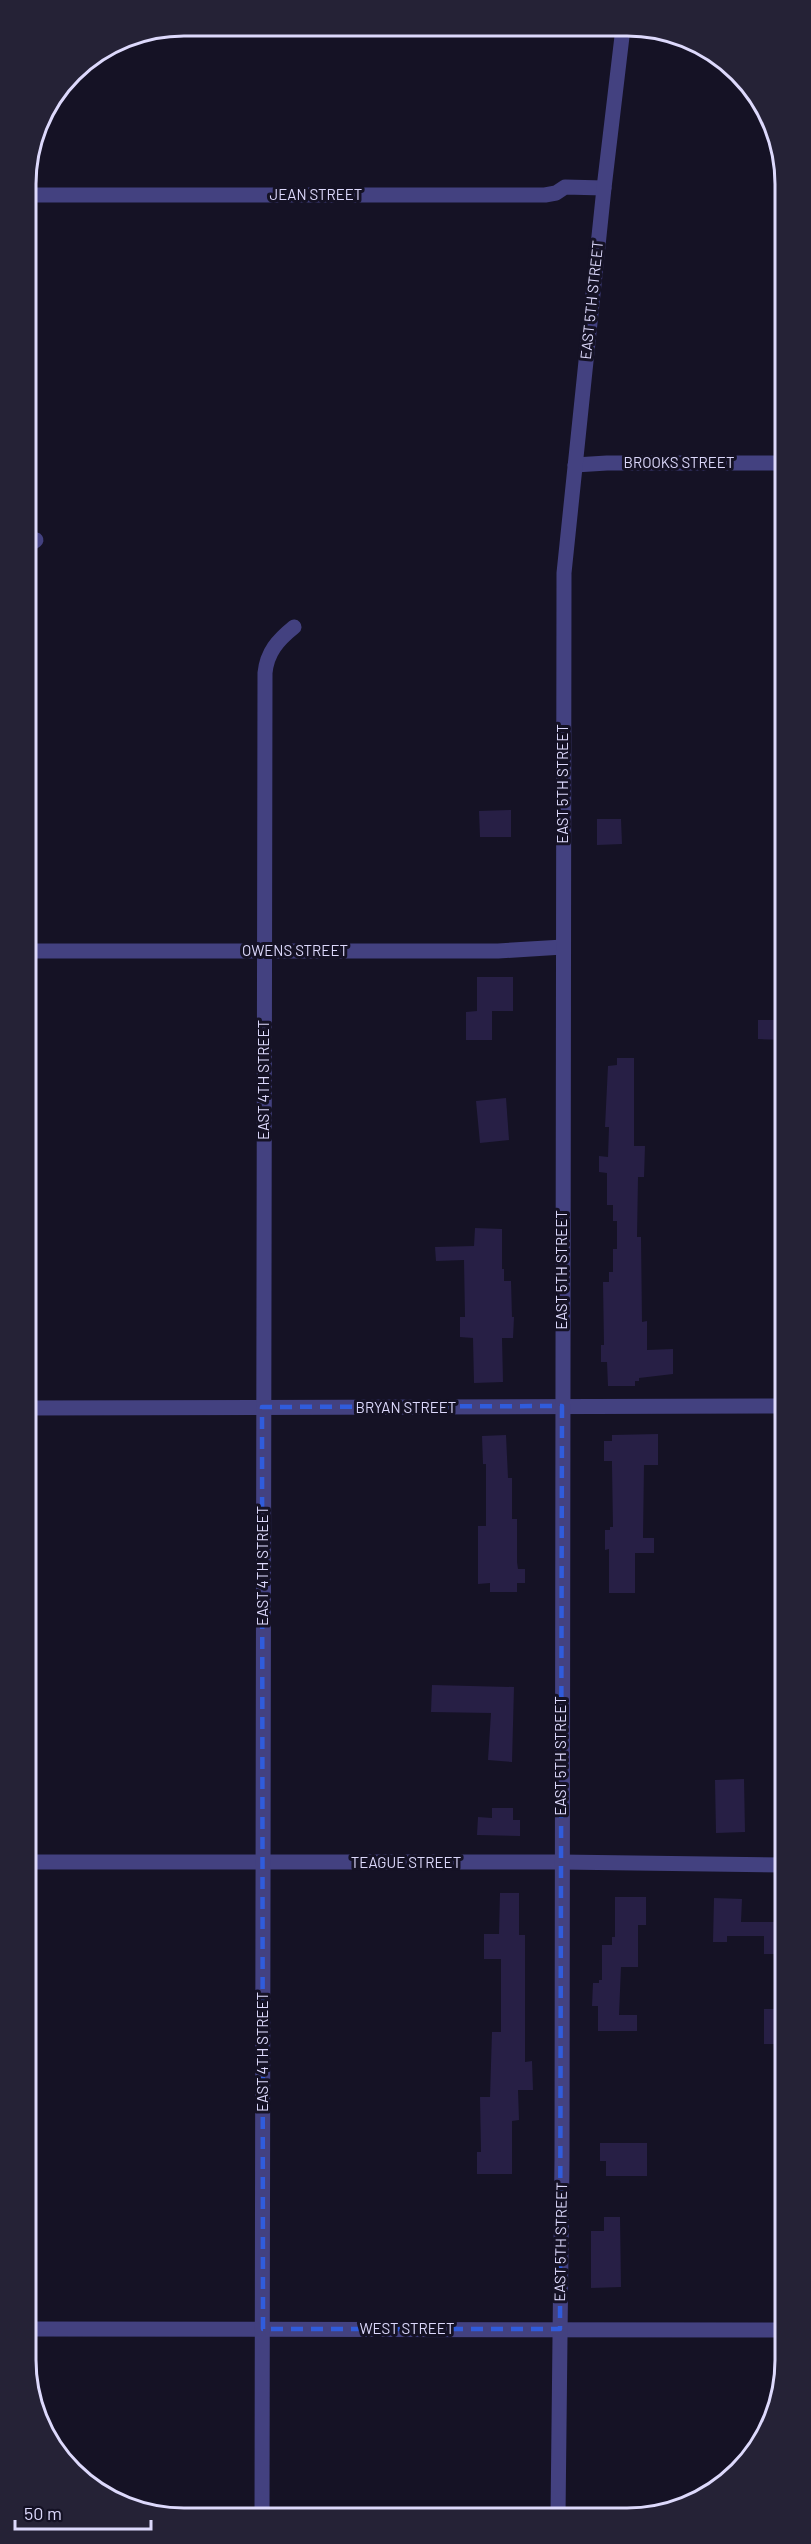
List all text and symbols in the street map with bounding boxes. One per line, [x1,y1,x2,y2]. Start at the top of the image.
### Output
street label: JEAN STREET [270,185,362,203]
street label: EAST 5TH STREET [576,240,606,360]
street label: BROOKS STREET [624,453,734,471]
street label: EAST 5TH STREET [553,724,571,844]
street label: OWENS STREET [242,941,348,959]
street label: EAST 4TH STREET [254,1020,272,1140]
street label: EAST 5TH STREET [552,1210,570,1330]
street label: BRYAN STREET [356,1398,456,1416]
street label: EAST 4TH STREET [253,1506,271,1626]
street label: EAST 5TH STREET [551,1696,569,1816]
street label: TEAGUE STREET [351,1853,461,1871]
street label: EAST 4TH STREET [253,1992,271,2112]
street label: EAST 5TH STREET [550,2182,570,2302]
street label: WEST STREET [360,2319,454,2337]
scale bar [15,2493,152,2531]
text: 50 m [24,2502,62,2524]

